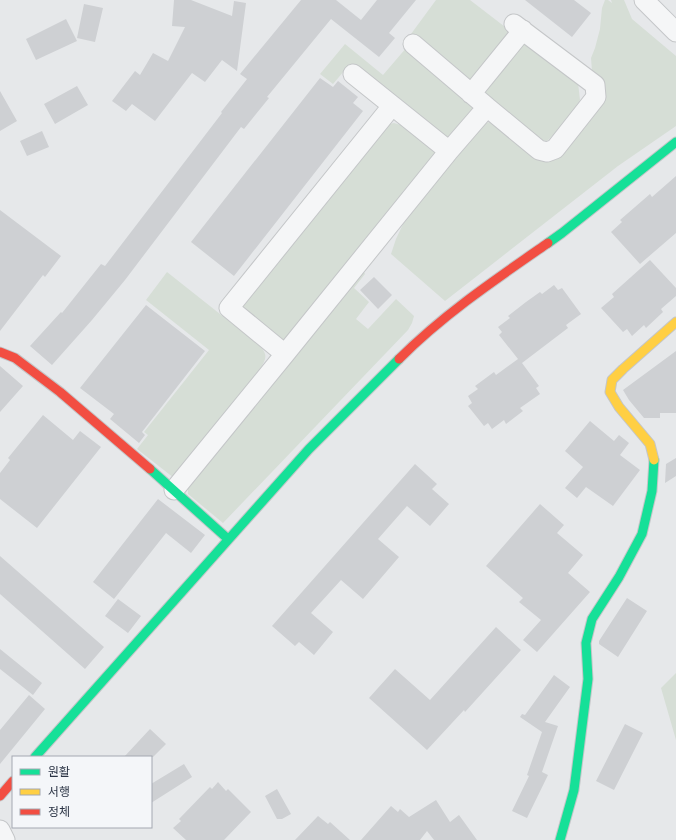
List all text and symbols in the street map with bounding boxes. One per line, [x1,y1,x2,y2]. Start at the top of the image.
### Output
legend [12,756,152,828]
text: 원활 [48,764,70,779]
text: 서행 [48,784,70,799]
text: 정체 [48,804,70,819]

